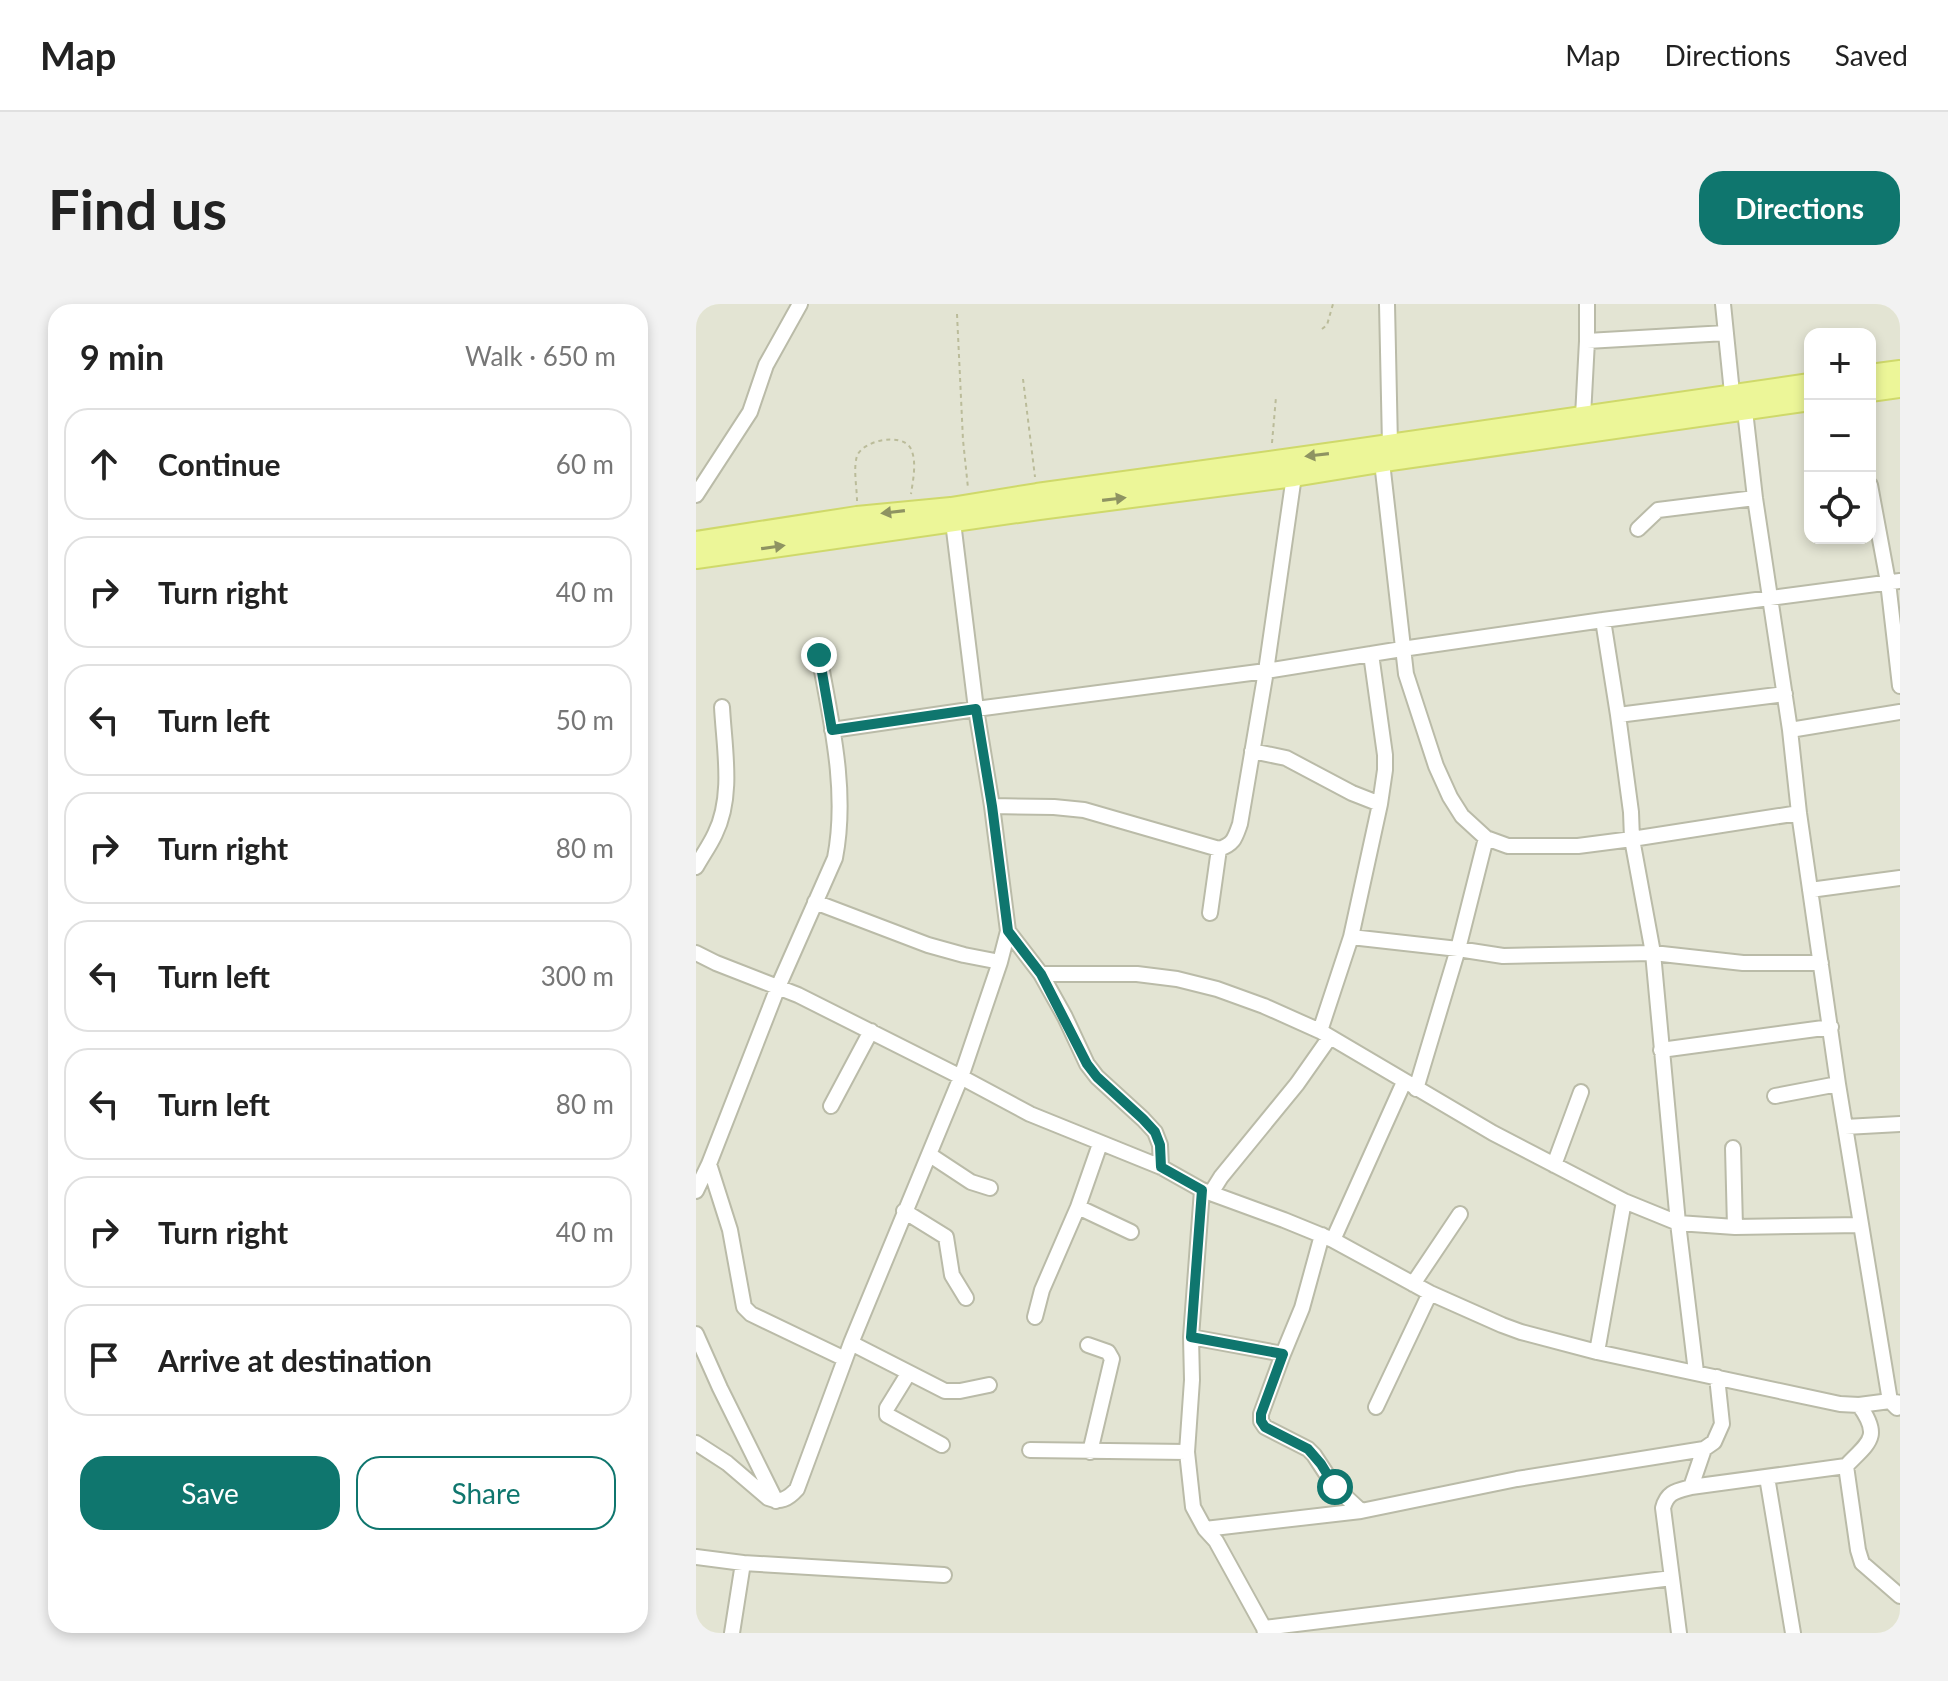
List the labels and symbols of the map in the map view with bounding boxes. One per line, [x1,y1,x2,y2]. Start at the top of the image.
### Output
one-way arrow [1304,449,1329,462]
one-way arrow [1102,493,1127,506]
one-way arrow [880,506,905,519]
one-way arrow [761,540,786,553]
route end [801,637,837,673]
route start [1317,1469,1353,1505]

